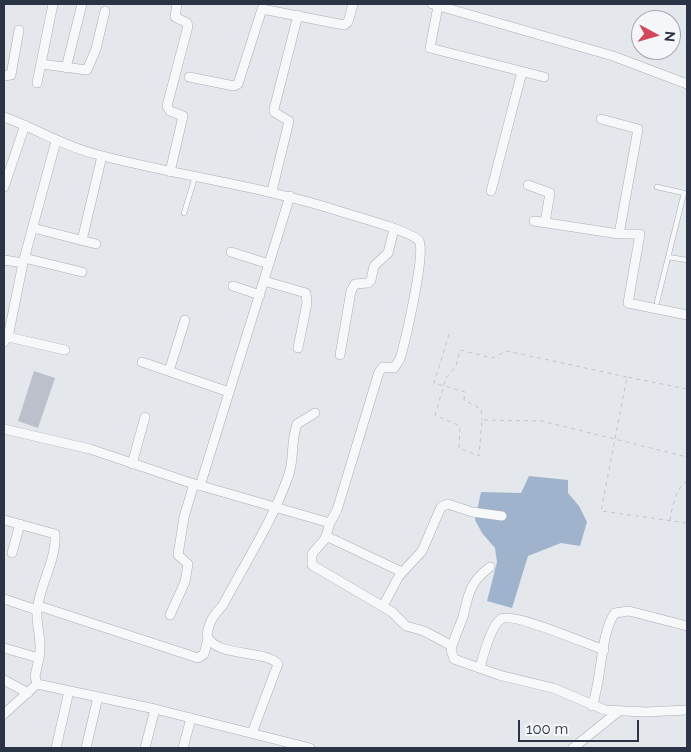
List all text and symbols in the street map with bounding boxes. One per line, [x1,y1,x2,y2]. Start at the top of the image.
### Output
north arrow [631,10,681,60]
text: N [661,30,678,43]
scale bar [521,710,642,742]
text: 100 m [526,720,568,738]

